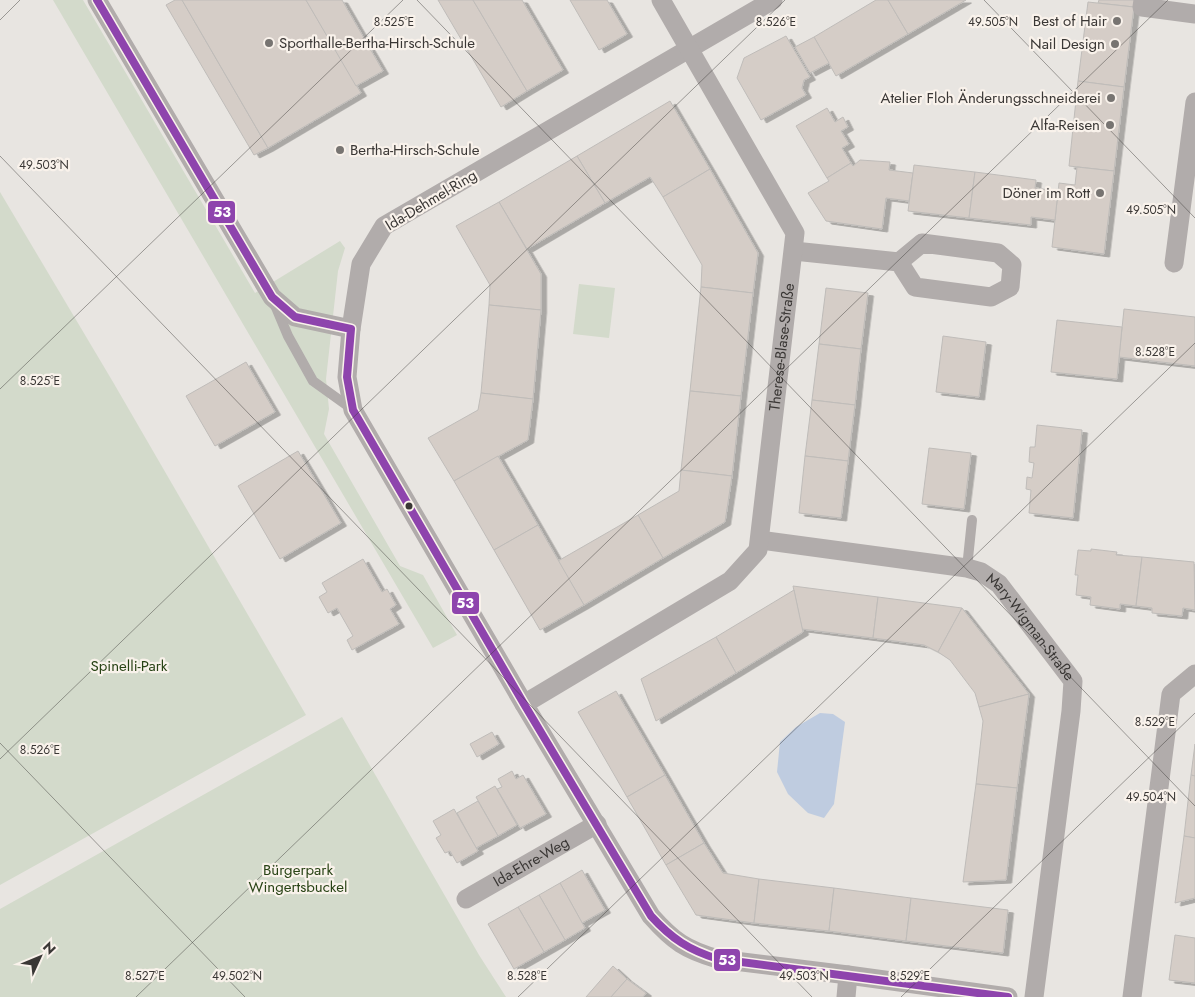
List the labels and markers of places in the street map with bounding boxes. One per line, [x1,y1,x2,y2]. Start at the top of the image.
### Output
place label: Best of Hair [1033,10,1108,32]
marker: Best of Hair [1111,15,1123,27]
place label: Sporthalle-Bertha-Hirsch-Schule [279,32,475,54]
place label: Nail Design [1030,33,1105,55]
marker: Sporthalle-Bertha-Hirsch-Schule [263,37,275,49]
marker: Nail Design [1109,38,1121,50]
place label: Atelier Floh Änderungsschneiderei [881,87,1101,109]
marker: Atelier Floh Änderungsschneiderei [1105,92,1117,104]
place label: Alfa-Reisen [1030,114,1100,136]
marker: Alfa-Reisen [1104,119,1116,131]
place label: Bertha-Hirsch-Schule [350,139,480,161]
marker: Bertha-Hirsch-Schule [334,144,346,156]
place label: Döner im Rott [1002,182,1090,204]
marker: Döner im Rott [1094,187,1106,199]
unlabelled marker [404,501,414,511]

